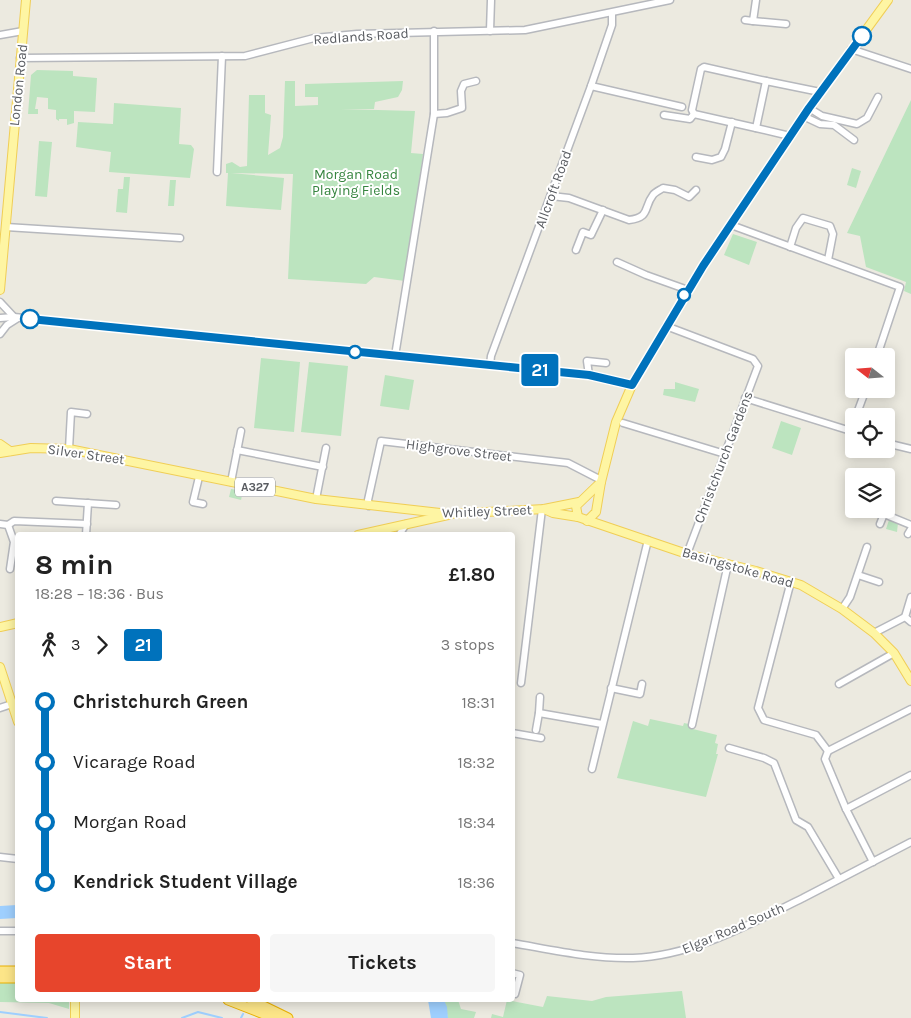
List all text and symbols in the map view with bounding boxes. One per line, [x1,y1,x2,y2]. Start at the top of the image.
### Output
street label: Redlands Road [313,25,409,48]
unlabelled marker [852,26,872,46]
street label: London Road [6,43,31,127]
street label: Allcroft Road [532,148,575,230]
park label: Morgan Road Playing Fields [312,166,400,199]
unlabelled marker [677,288,691,302]
unlabelled marker [20,309,40,329]
unlabelled marker [348,345,362,359]
north arrow [845,348,895,398]
map controls [845,348,895,518]
line badge: 21 [518,354,562,386]
text: 21 [531,359,549,381]
street label: Christchurch Gardens [690,389,757,526]
button: locate [845,408,895,458]
street label: Highgrove Street [405,436,513,465]
street label: Silver Street [46,441,126,468]
button: layers [845,468,895,518]
road number: A327 [235,478,275,497]
street label: Whitley Street [442,501,532,522]
street label: Basingstoke Road [680,543,796,592]
text: 8 min [35,548,113,581]
text: £1.80 [448,564,495,586]
text: 18:28 – 18:36 · Bus [35,584,164,603]
icon: walk [35,631,63,659]
icon: forward [88,631,116,659]
text: 21 [134,634,152,656]
text: 3 [71,635,80,654]
text: 3 stops [441,635,495,654]
text: Christchurch Green [73,691,248,713]
text: 18:31 [461,693,495,712]
text: Vicarage Road [73,751,196,773]
text: 18:32 [457,753,495,772]
text: Morgan Road [73,811,187,833]
text: 18:34 [458,813,495,832]
text: Kendrick Student Village [73,871,298,893]
text: 18:36 [458,873,495,892]
street label: Elgar Road South [679,899,787,958]
button: Start [35,934,260,992]
button: Tickets [270,934,495,992]

